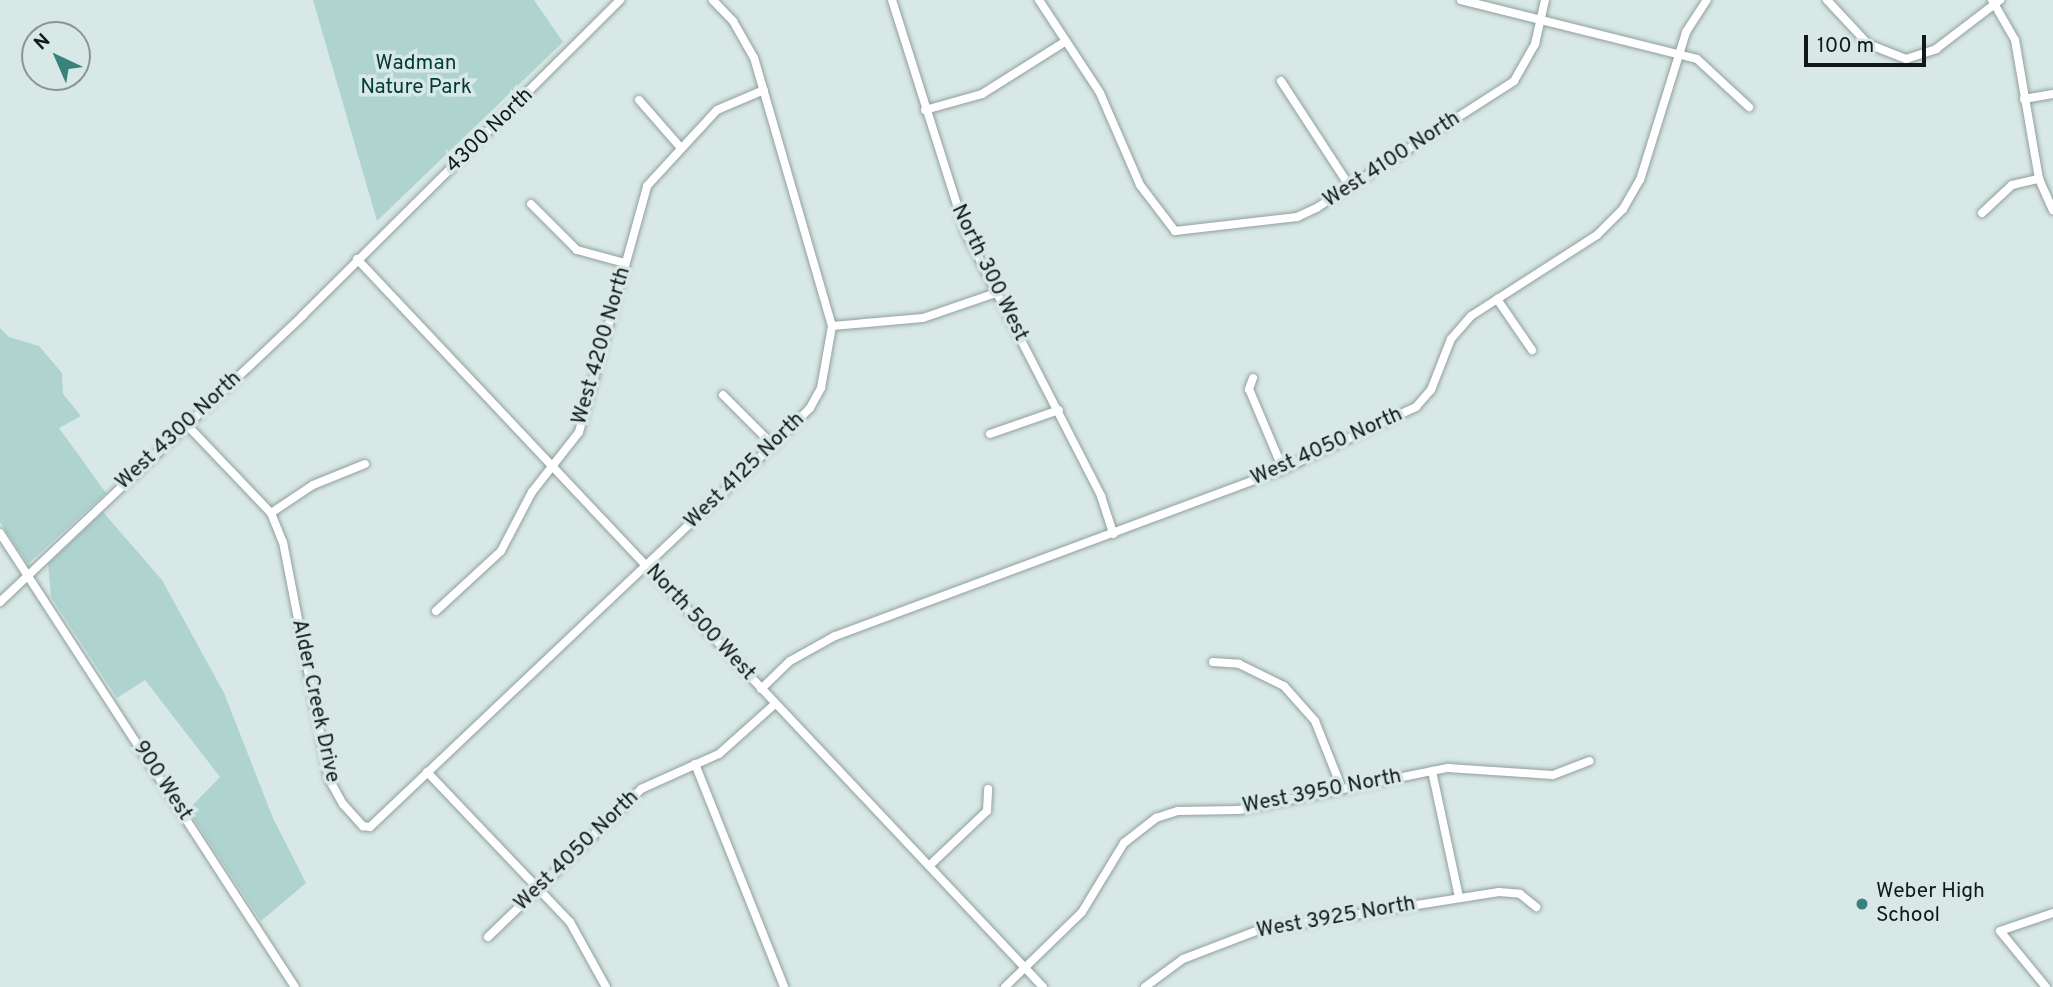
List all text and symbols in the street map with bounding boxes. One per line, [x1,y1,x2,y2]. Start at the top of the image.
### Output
north arrow [21,21,91,91]
scale bar [1808,21,1930,65]
text: N [30,29,56,56]
text: 100 m [1817,33,1874,60]
park label: Wadman Nature Park [360,51,472,101]
street label: 4300 North [441,83,539,179]
street label: West 4100 North [1319,106,1465,214]
street label: North 300 West [945,200,1033,346]
street label: West 4200 North [567,264,637,428]
street label: West 4300 North [111,366,247,496]
street label: West 4050 North [1247,402,1407,492]
street label: West 4125 North [680,407,810,535]
street label: North 500 West [640,560,760,686]
street label: Alder Creek Drive [285,617,345,785]
street label: 900 West [127,736,197,826]
street label: West 3950 North [1240,764,1404,820]
street label: West 4050 North [510,785,644,917]
place label: Weber High School [1876,879,1985,929]
street label: West 3925 North [1255,892,1417,944]
marker: Weber High School [1854,896,1870,912]

